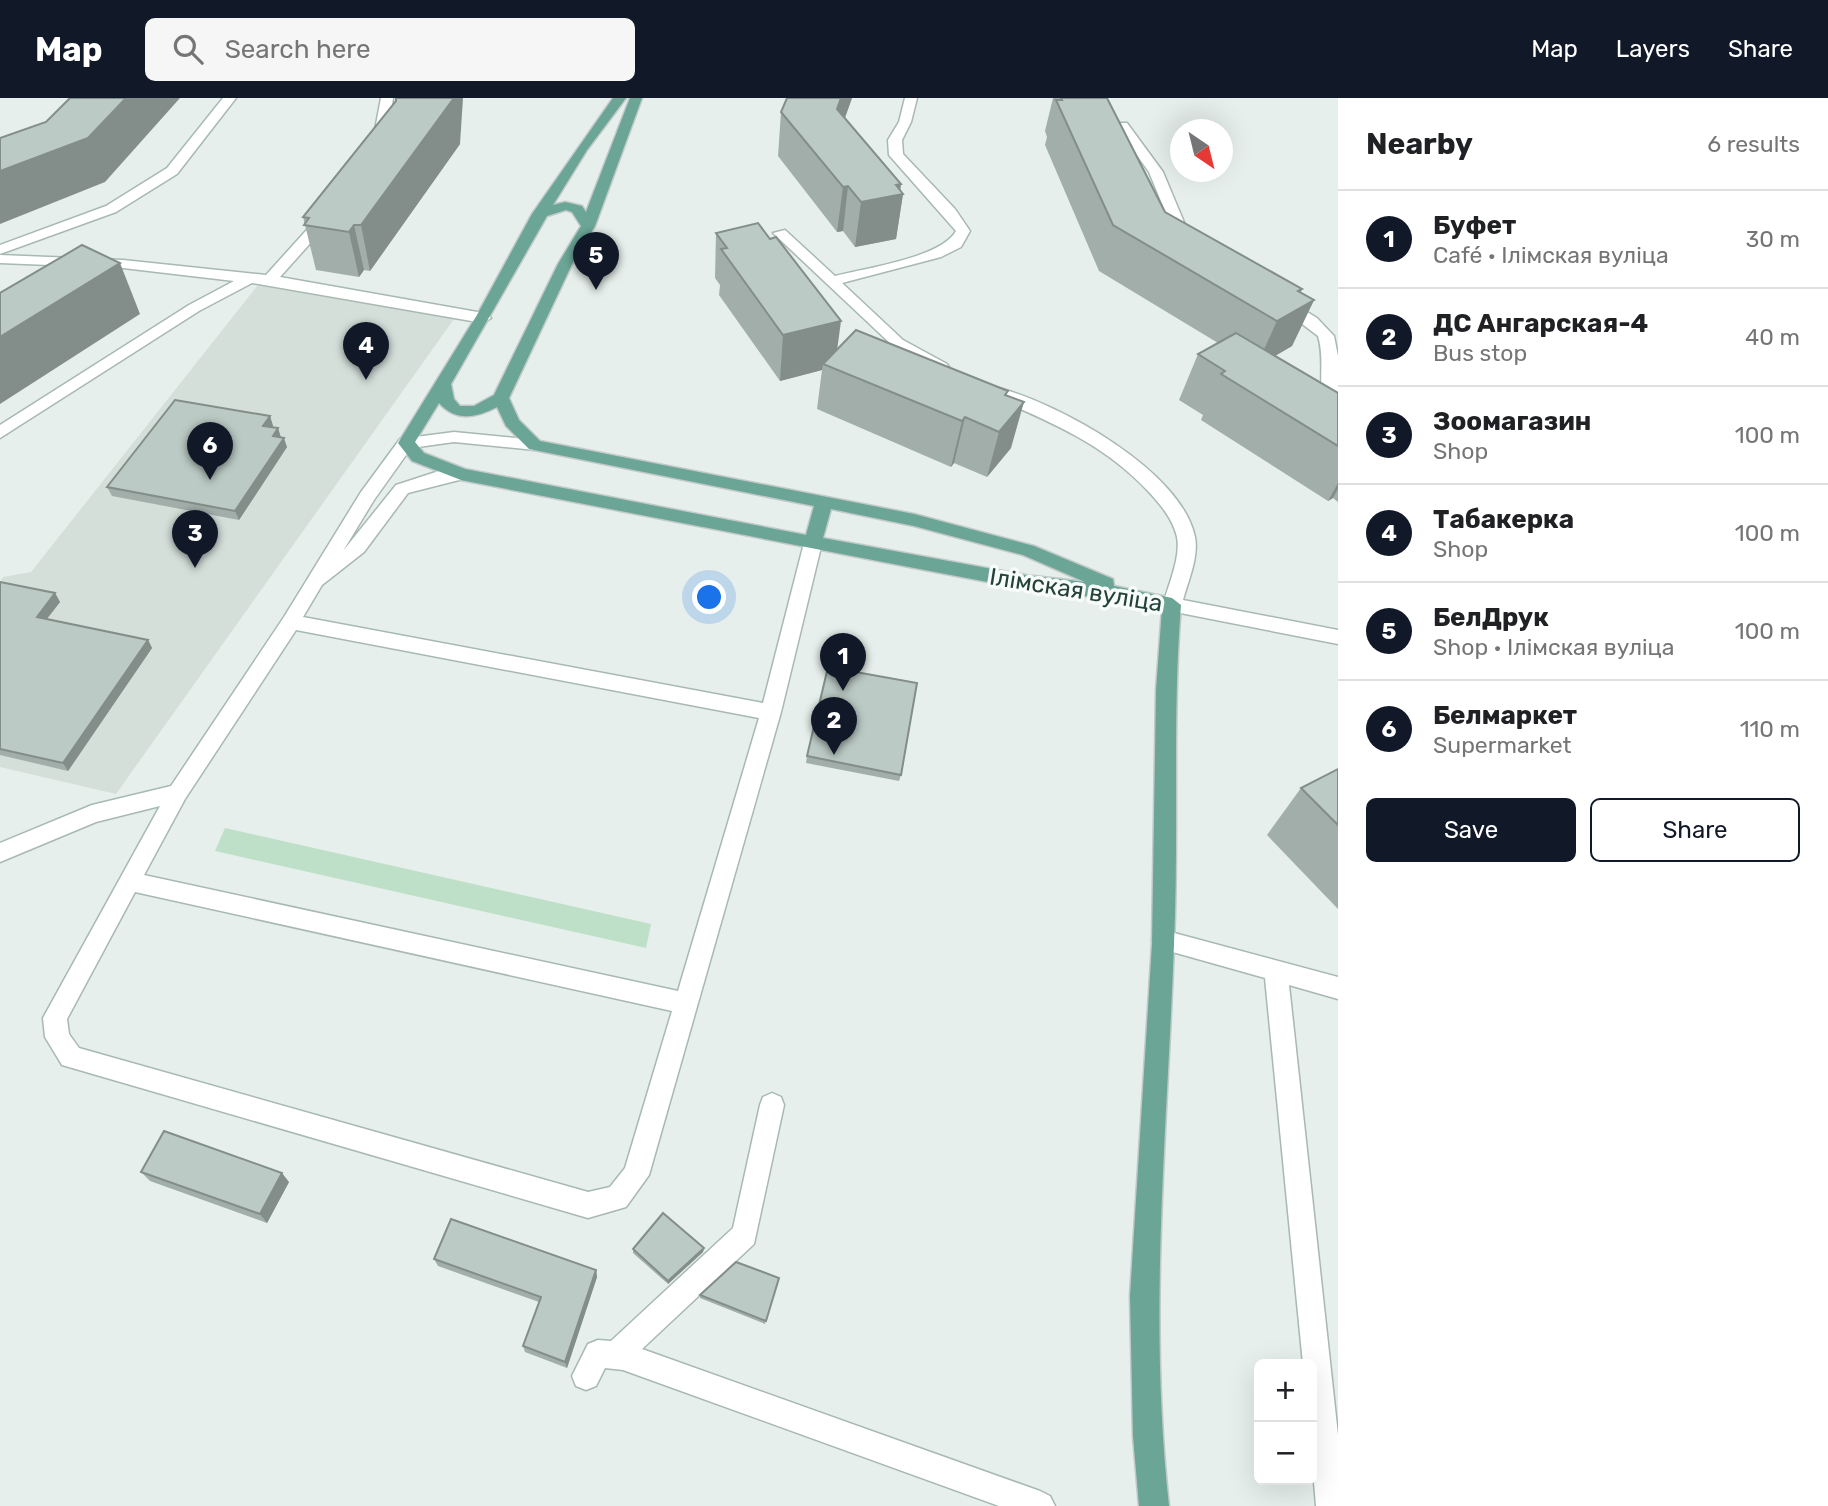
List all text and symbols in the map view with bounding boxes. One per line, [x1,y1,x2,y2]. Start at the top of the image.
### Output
search box [145,18,635,81]
text: Map [35,30,103,69]
icon: search [169,30,207,68]
text: Search here [225,34,370,65]
text: Map [1531,35,1578,63]
text: Layers [1616,35,1690,63]
text: Share [1728,35,1793,63]
north arrow [1170,119,1233,182]
text: Nearby [1366,126,1473,162]
text: 6 results [1707,130,1800,158]
text: Буфет [1433,210,1516,241]
text: 1 [1383,225,1395,253]
text: 30 m [1745,225,1800,253]
pin: 5 [573,232,619,290]
text: Café · Ілімская вуліца [1433,241,1669,269]
text: ДС Ангарская-4 [1433,308,1648,339]
pin: 4 [343,322,389,380]
text: 2 [1382,323,1396,351]
text: 40 m [1745,323,1800,351]
text: Bus stop [1433,339,1527,367]
text: Зоомагазин [1433,406,1591,437]
text: 3 [1381,421,1397,449]
text: 100 m [1735,421,1800,449]
pin: 6 [187,422,233,480]
text: Shop [1433,437,1488,465]
text: Табакерка [1433,504,1574,535]
pin: 3 [172,510,218,568]
text: 4 [1381,519,1397,547]
text: 100 m [1735,519,1800,547]
text: Shop [1433,535,1488,563]
street label: Ілімская вуліца [988,563,1164,617]
your location [692,580,726,614]
text: БелДрук [1433,602,1549,633]
text: 5 [1382,617,1396,645]
text: 100 m [1735,617,1800,645]
pin: 1 [820,633,866,691]
text: Shop · Ілімская вуліца [1433,633,1674,661]
pin: 2 [811,697,857,755]
text: Белмаркет [1433,700,1577,731]
text: 6 [1382,715,1396,743]
text: 110 m [1740,715,1800,743]
text: Supermarket [1433,731,1571,759]
button: Save [1366,798,1576,862]
button: Share [1590,798,1800,862]
map controls [1254,1359,1317,1485]
button: + [1254,1359,1317,1422]
button: − [1254,1422,1317,1485]

